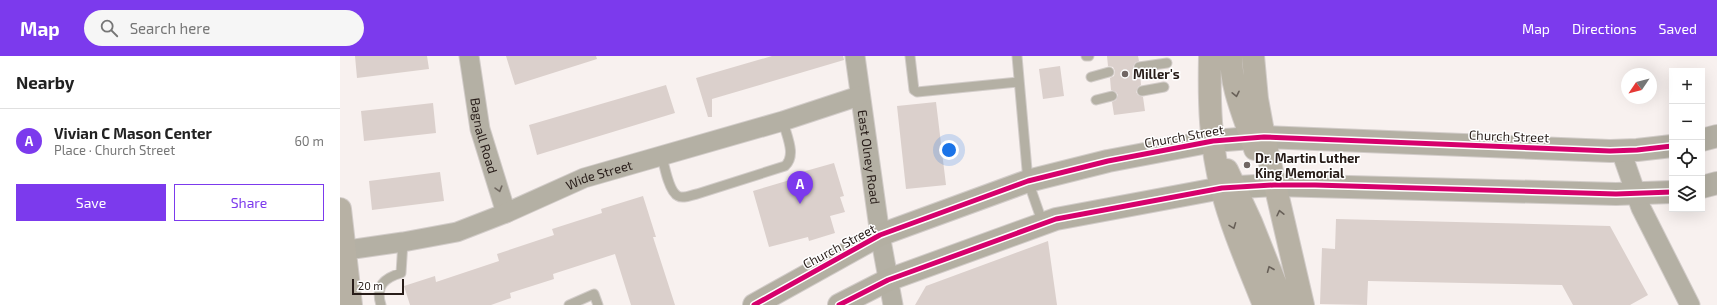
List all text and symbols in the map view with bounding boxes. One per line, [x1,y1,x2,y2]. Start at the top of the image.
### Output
search box [84,10,364,46]
text: Map [20,17,60,40]
icon: search [98,17,120,39]
text: Search here [130,19,210,37]
text: Map [1522,20,1550,37]
text: Directions [1572,20,1637,37]
text: Saved [1659,20,1697,37]
place label: Miller's [1133,66,1180,82]
north arrow [1621,68,1657,104]
map controls [1669,68,1705,212]
button: + [1669,68,1705,104]
marker: Miller's [1120,69,1130,79]
text: Nearby [16,72,74,92]
one-way arrow [1232,91,1240,98]
street label: Bagnall Road [467,97,501,175]
button: − [1669,104,1705,140]
street label: East Olney Road [855,109,884,205]
street label: Church Street [1143,121,1225,151]
text: Vivian C Mason Center [54,124,212,142]
street label: Church Street [1469,127,1549,145]
text: A [25,133,33,149]
text: 60 m [294,133,324,149]
your location [939,140,959,160]
button: locate [1669,140,1705,176]
text: Place · Church Street [54,142,175,158]
place label: Dr. Martin Luther King Memorial [1255,150,1360,181]
street label: Wide Street [563,157,634,193]
marker: Dr. Martin Luther King Memorial [1242,160,1252,170]
pin: A [787,171,813,204]
button: layers [1669,176,1705,212]
button: Save [16,184,166,221]
button: Share [174,184,324,221]
one-way arrow [494,185,503,192]
one-way arrow [1277,210,1285,216]
street label: Church Street [800,220,878,272]
one-way arrow [1229,222,1237,229]
one-way arrow [1266,265,1274,272]
scale bar [352,277,404,296]
text: 20 m [358,279,383,292]

